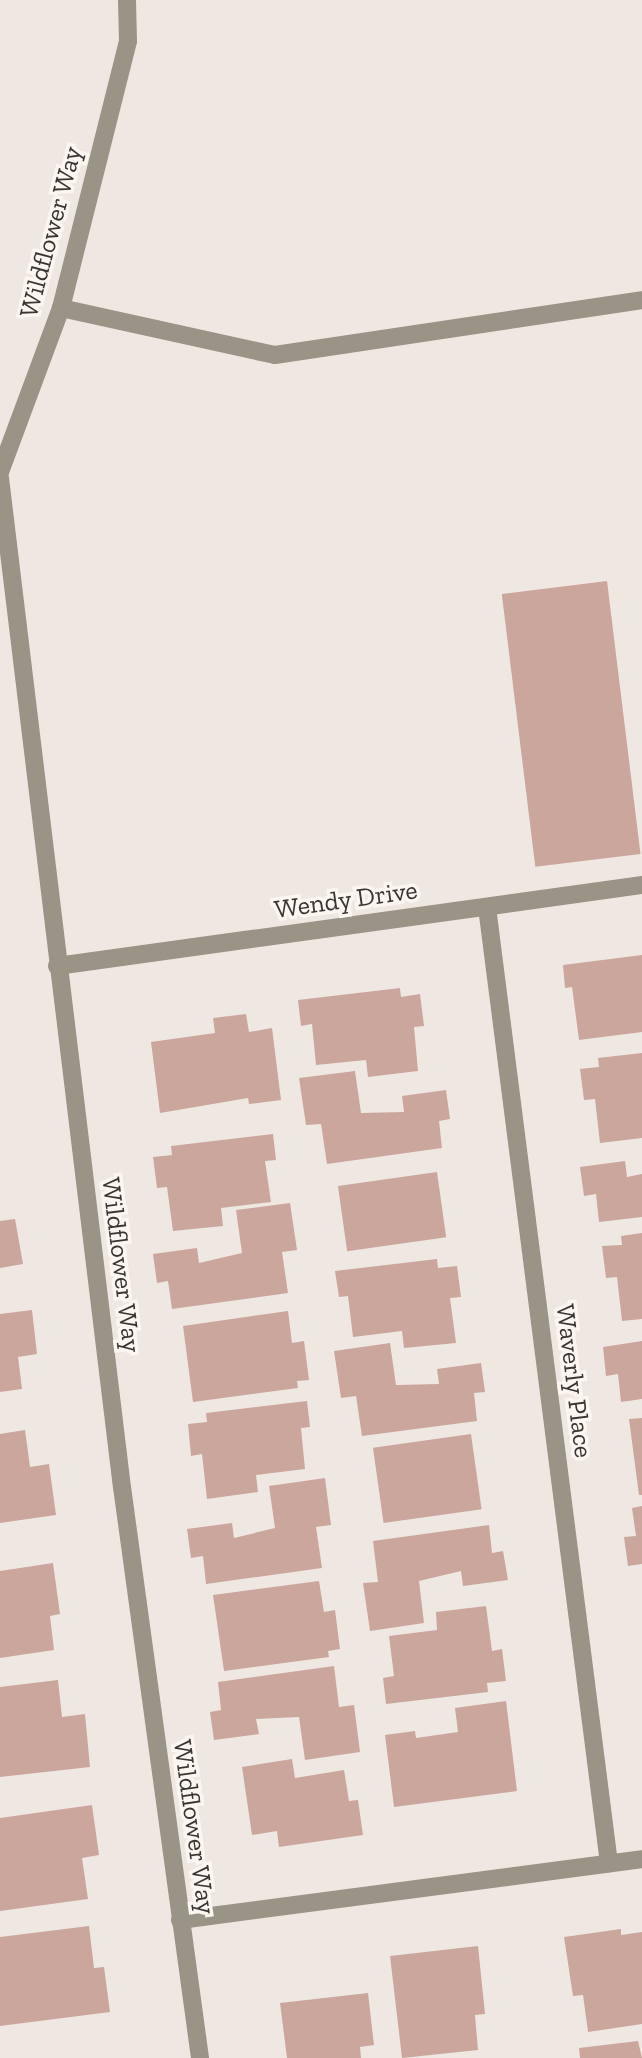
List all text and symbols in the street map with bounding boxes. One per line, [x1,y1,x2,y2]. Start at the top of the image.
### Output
street label: Wildflower Way [13,142,89,322]
street label: Wendy Drive [272,874,420,926]
street label: Wildflower Way [95,1175,147,1355]
street label: Waverly Place [549,1302,599,1460]
street label: Wildflower Way [166,1737,222,1917]

